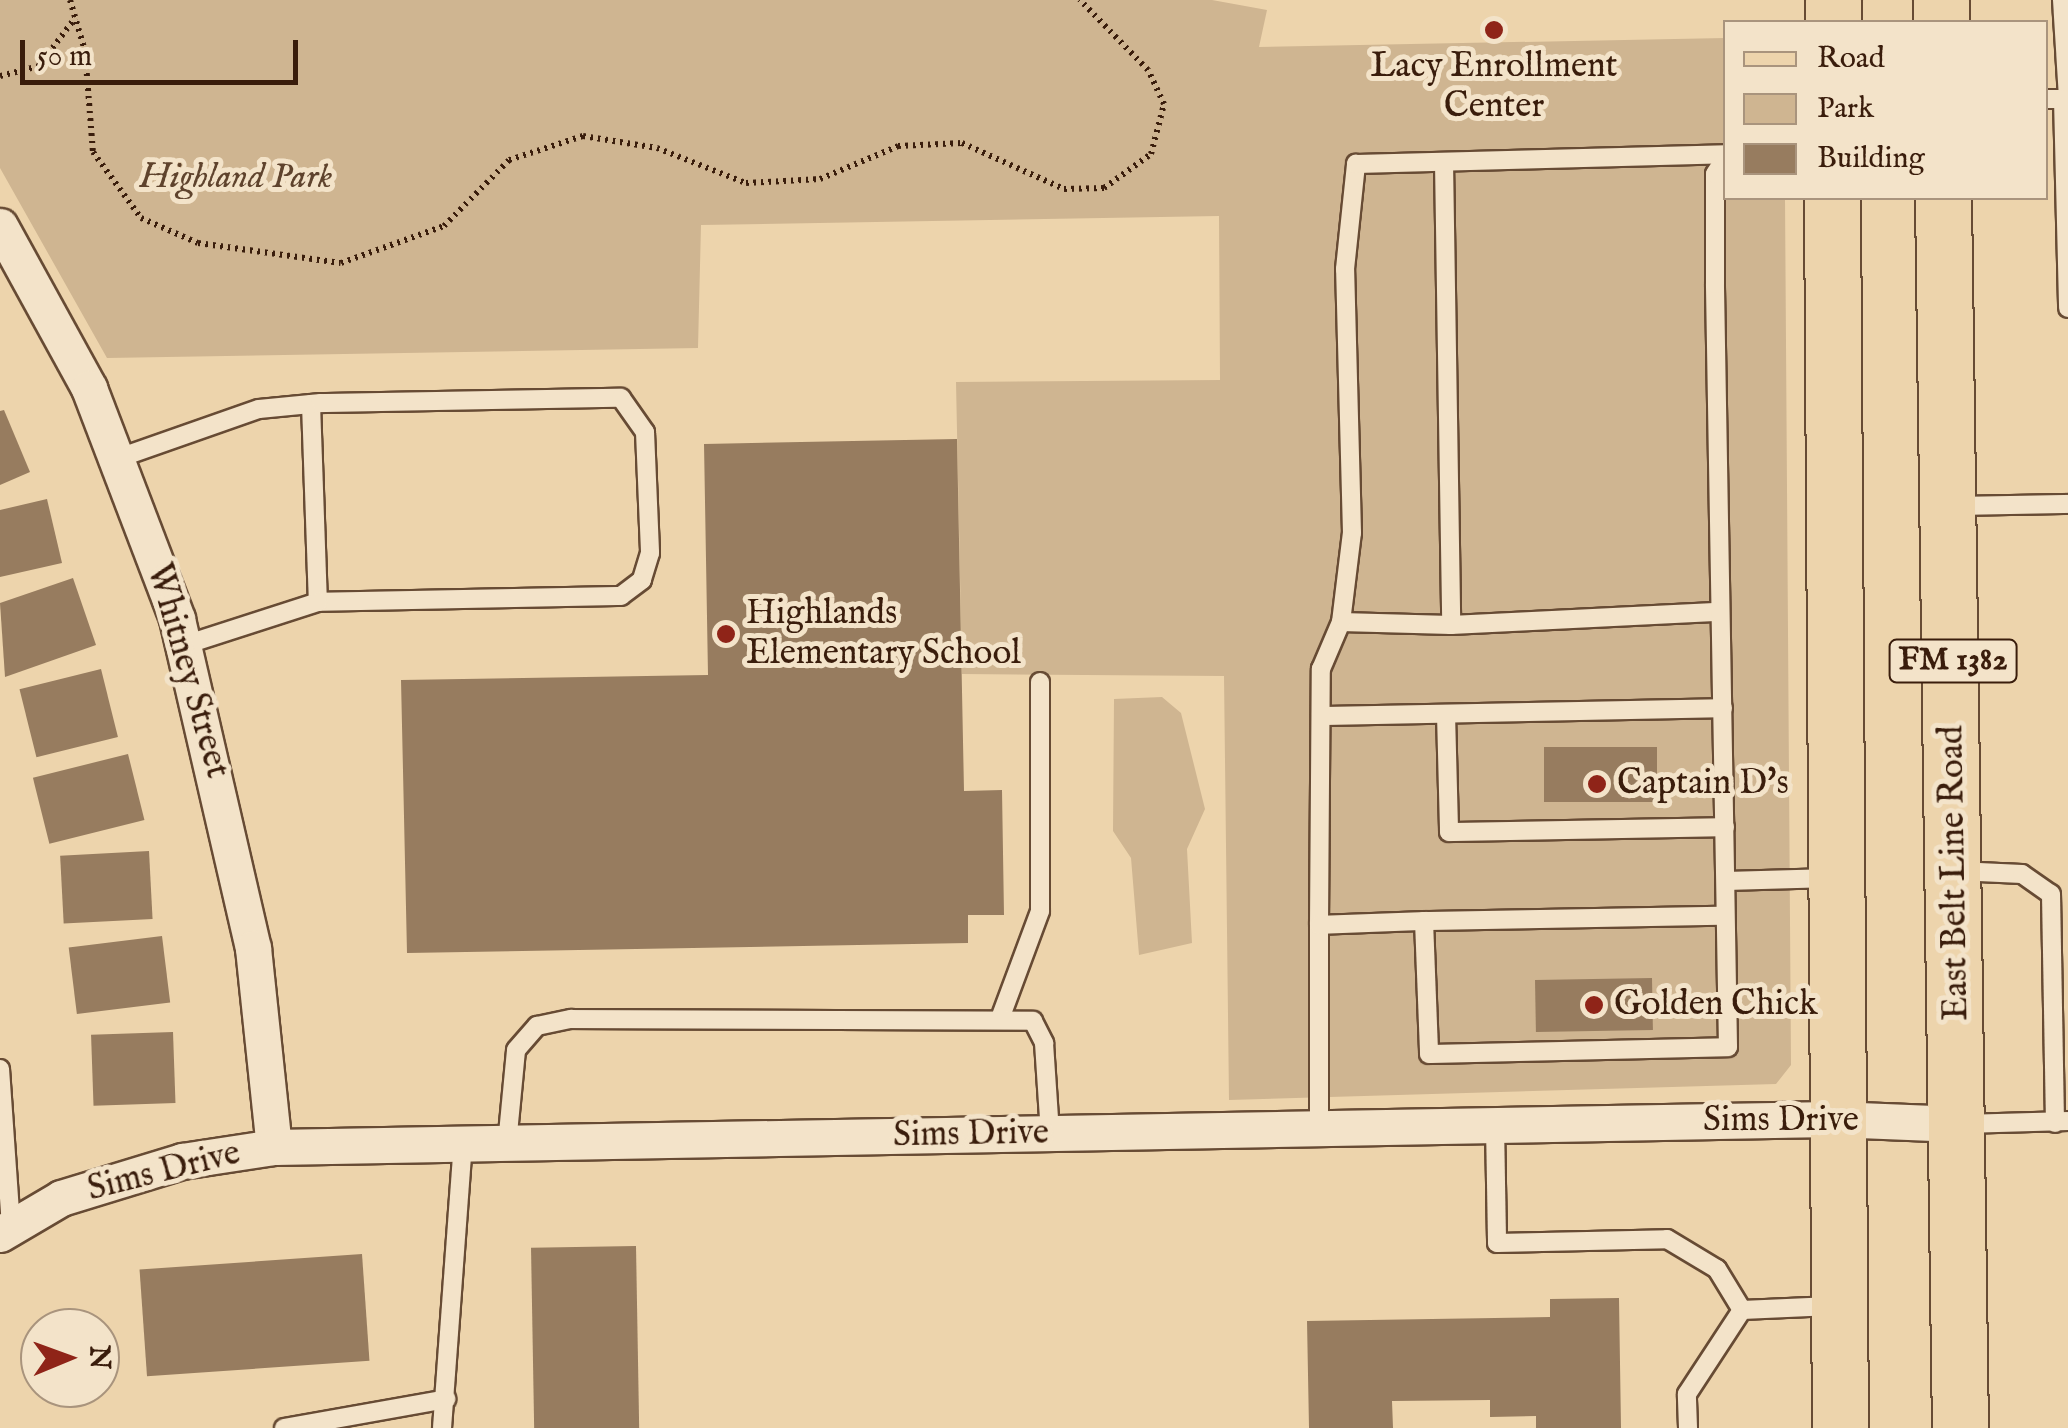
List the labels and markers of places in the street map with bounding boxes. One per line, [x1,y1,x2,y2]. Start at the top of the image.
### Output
marker: Lacy Enrollment Center [1483,19,1505,41]
place label: Lacy Enrollment Center [1370,46,1618,128]
place label: Highlands Elementary School [746,593,1021,675]
marker: Highlands Elementary School [715,623,737,645]
place label: Captain D's [1617,763,1789,805]
marker: Captain D's [1586,773,1608,795]
place label: Golden Chick [1614,984,1818,1026]
marker: Golden Chick [1583,994,1605,1016]

